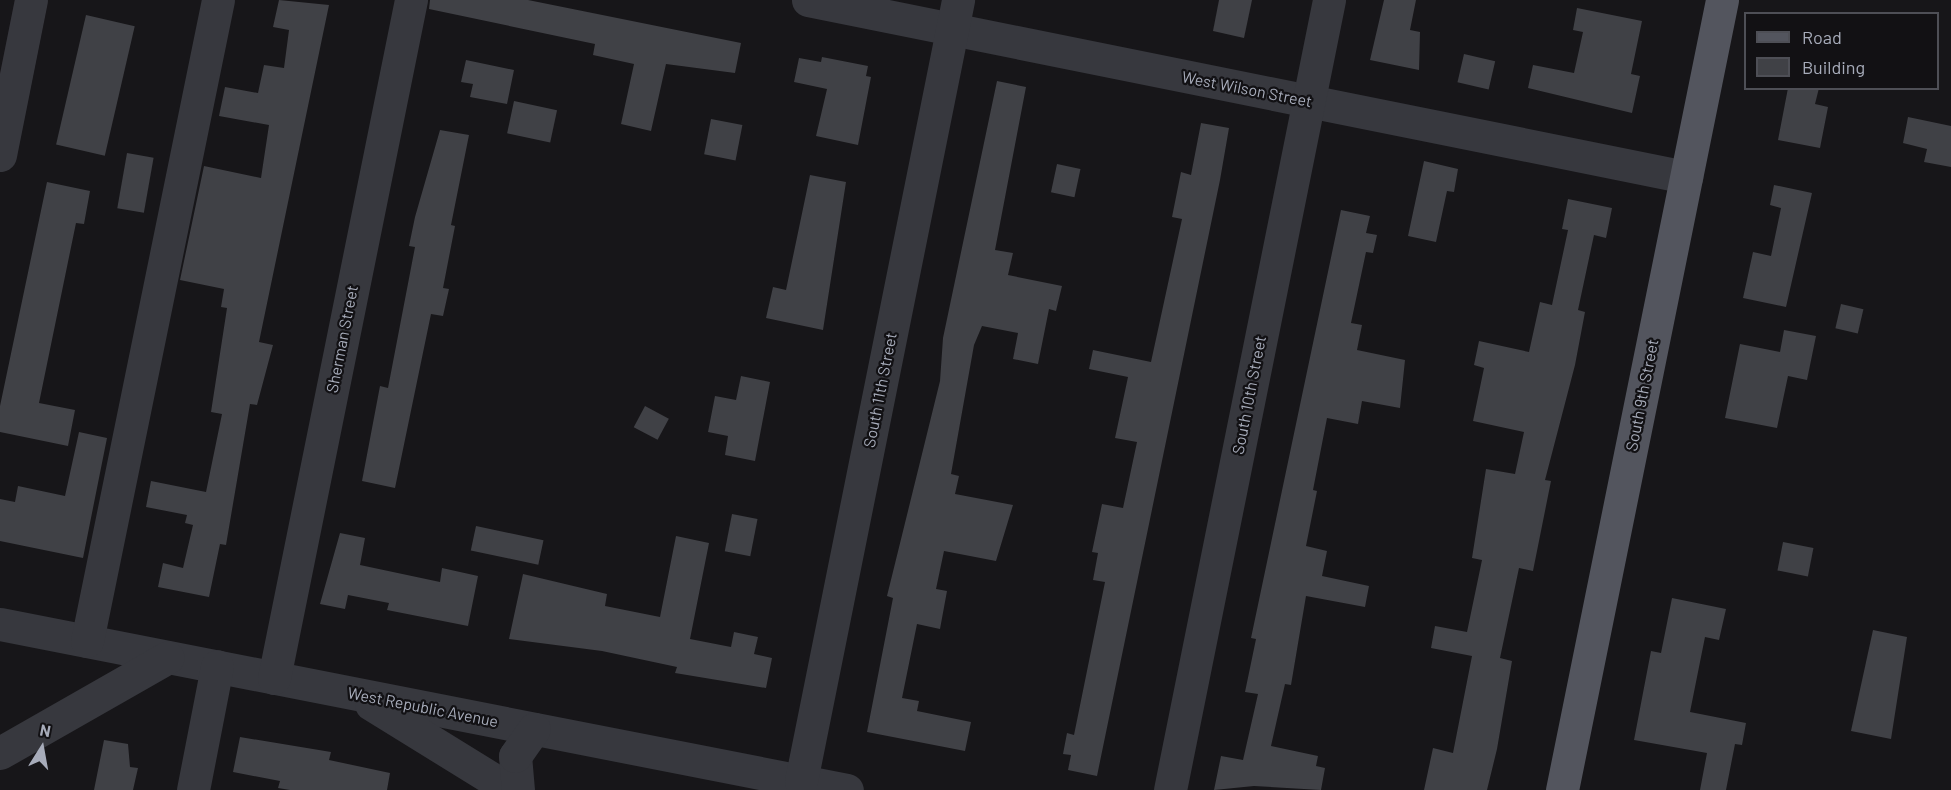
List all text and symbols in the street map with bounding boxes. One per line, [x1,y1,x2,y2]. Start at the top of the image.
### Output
legend [1744,12,1939,90]
text: Road [1802,26,1842,48]
text: Building [1802,56,1865,78]
street label: West Wilson Street [1180,67,1314,111]
street label: Sherman Street [322,284,362,394]
street label: South 11th Street [859,331,901,449]
street label: South 10th Street [1228,334,1270,456]
street label: South 9th Street [1622,337,1662,453]
street label: West Republic Avenue [346,683,500,731]
north arrow [12,718,72,778]
text: N [38,719,53,740]

